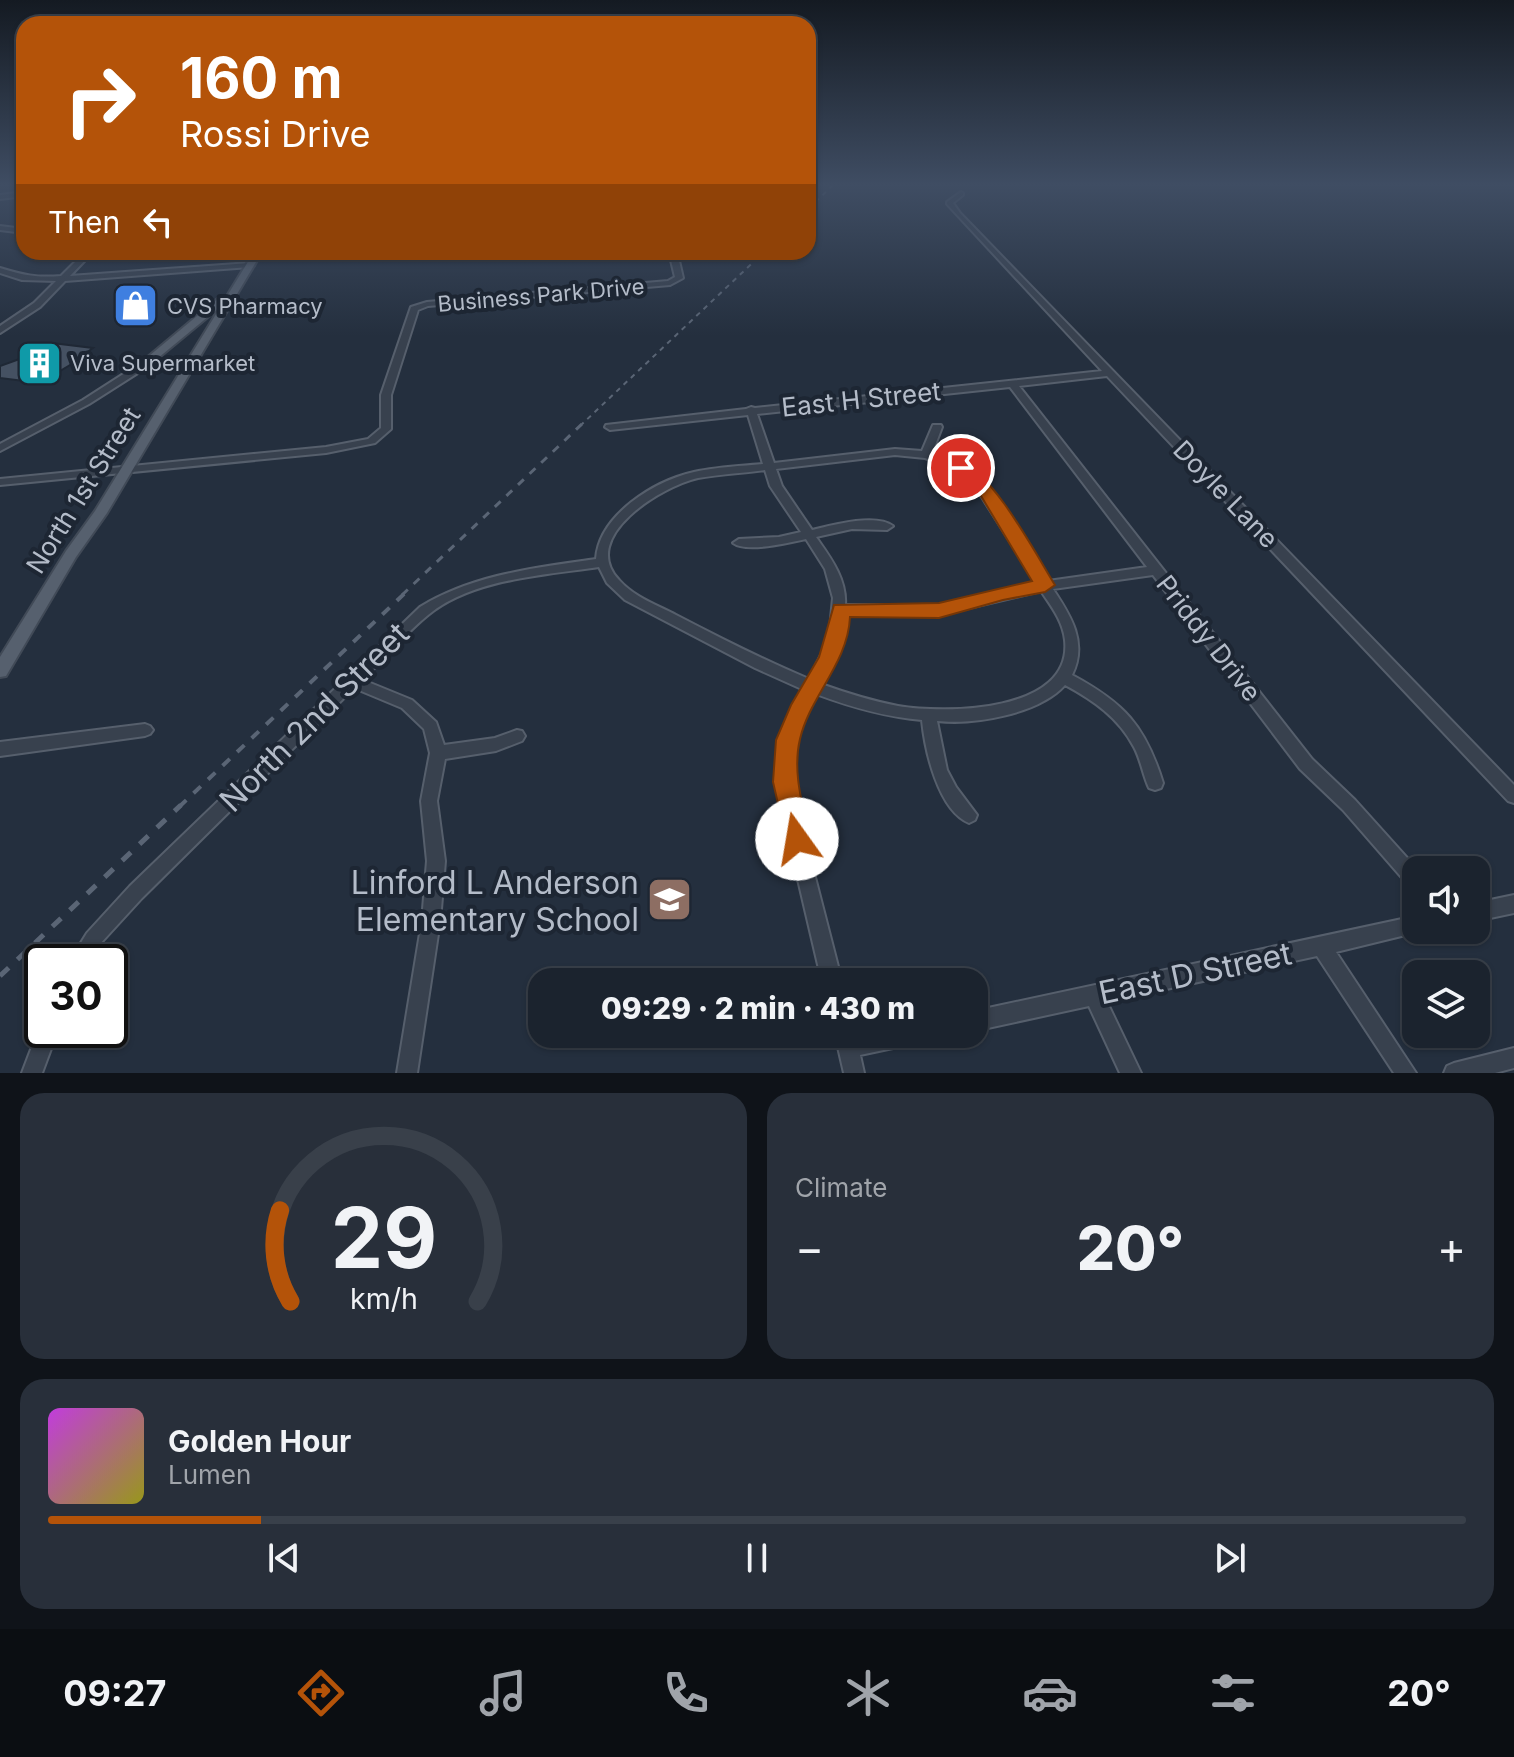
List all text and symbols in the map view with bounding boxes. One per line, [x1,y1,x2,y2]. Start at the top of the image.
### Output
text: 160 m [180,44,343,112]
icon: right [48,48,152,152]
text: Rossi Drive [180,112,370,156]
icon: left [136,200,180,244]
text: Then [48,204,120,240]
street label: Business Park Drive [437,273,645,317]
shop icon: CVS Pharmacy [112,282,160,330]
place label: CVS Pharmacy [167,293,323,319]
building icon: Viva Supermarket [15,339,63,387]
place label: Viva Supermarket [70,350,255,376]
street label: East H Street [780,375,942,423]
street label: North 1st Street [19,401,147,579]
pin [927,434,995,502]
street label: Doyle Lane [1167,434,1285,554]
icon: arrive [939,446,983,490]
street label: Priddy Drive [1150,569,1268,707]
street label: North 2nd Street [211,614,417,820]
position arrow [755,797,839,881]
map controls [1402,856,1490,1048]
button: sound [1402,856,1490,944]
place label: Linford L Anderson Elementary School [351,863,639,939]
school or university icon: Linford L Anderson Elementary School [646,876,694,924]
street label: East D Street [1095,934,1295,1012]
speed limit sign: 30 [24,944,128,1048]
button: layers [1402,960,1490,1048]
text: 09:29 · 2 min · 430 m [601,990,915,1026]
text: Climate [795,1172,887,1203]
text: 29 [330,1187,437,1288]
text: 20° [1077,1212,1184,1284]
text: − [795,1221,824,1275]
text: + [1437,1221,1466,1275]
text: km/h [350,1281,417,1316]
text: Golden Hour [168,1423,351,1459]
text: Lumen [168,1459,251,1490]
icon: previous [262,1536,306,1580]
icon: pause [735,1536,779,1580]
icon: next [1208,1536,1252,1580]
icon: directions [293,1665,349,1721]
icon: music [475,1665,531,1721]
icon: phone [658,1665,714,1721]
icon: climate [840,1665,896,1721]
icon: car [1022,1665,1078,1721]
icon: filters [1205,1665,1261,1721]
text: 09:27 [63,1671,166,1715]
text: 20° [1387,1671,1451,1715]

